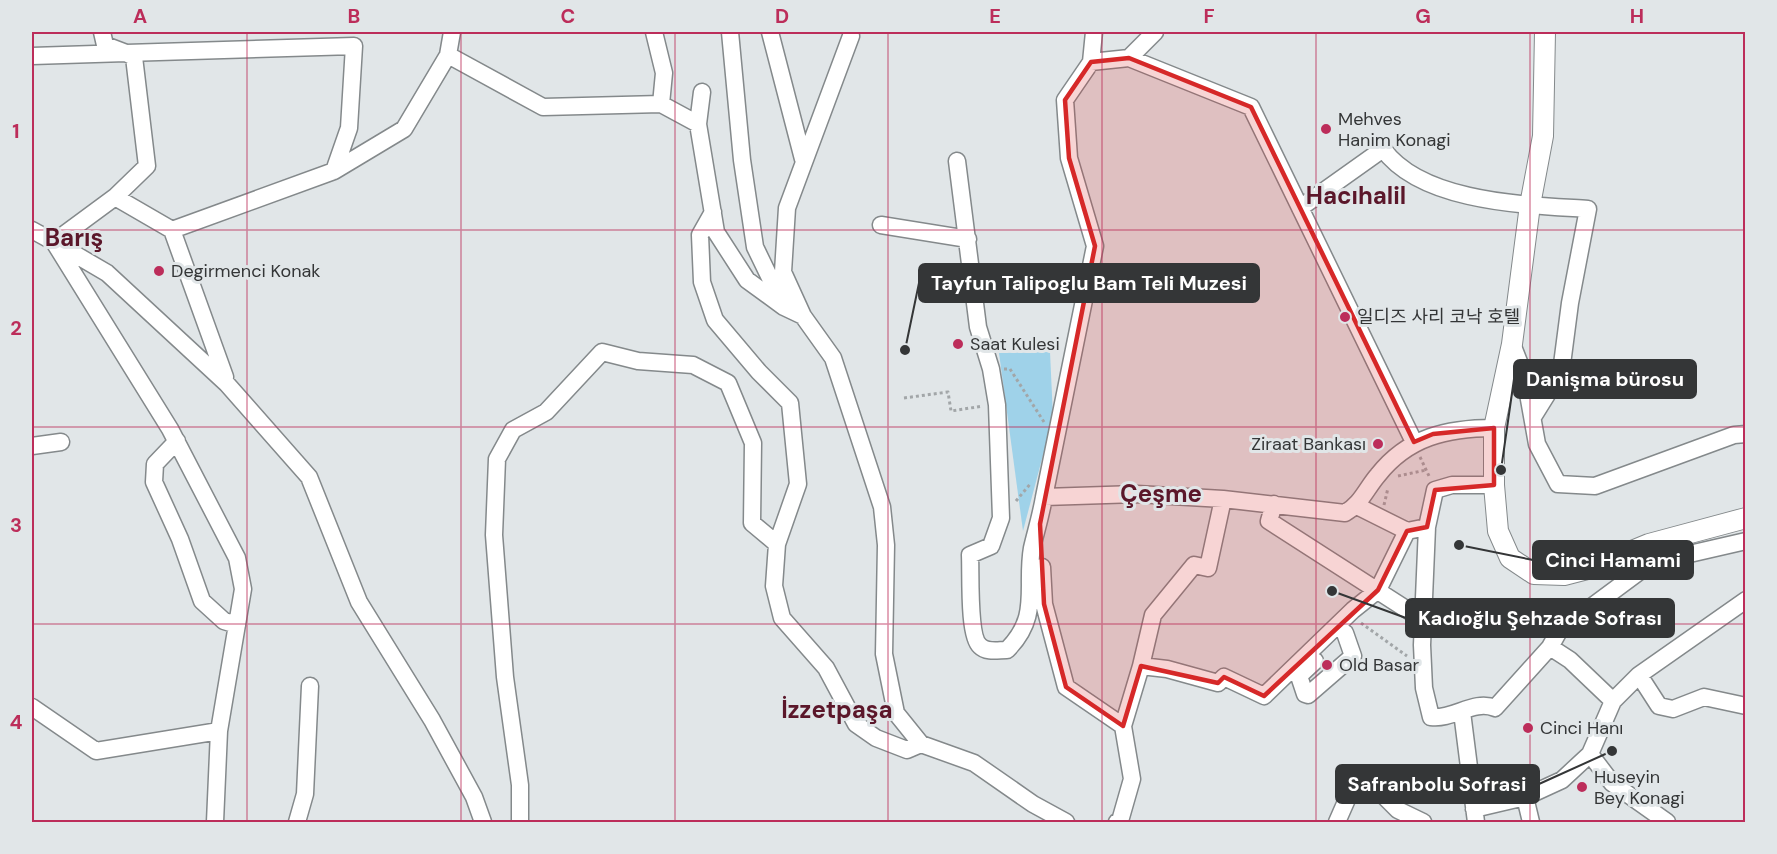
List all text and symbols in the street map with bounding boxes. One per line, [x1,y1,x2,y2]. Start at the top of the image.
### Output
text: A [133,3,147,29]
text: B [348,3,360,29]
text: C [561,3,575,29]
text: D [775,3,789,29]
text: E [989,3,1001,29]
text: F [1203,3,1215,29]
text: G [1415,3,1431,29]
text: H [1630,3,1644,29]
place label: Mehves Hanim Konagi [1338,107,1451,152]
text: 1 [12,118,20,144]
marker: Mehves Hanim Konagi [1319,122,1333,136]
district label: Hacıhalil [1306,180,1406,211]
district label: Barış [45,222,103,253]
place label: Degirmenci Konak [171,259,320,283]
marker: Degirmenci Konak [152,264,166,278]
callout: Tayfun Talipoglu Bam Teli Muzesi [919,264,1259,302]
text: Tayfun Talipoglu Bam Teli Muzesi [931,270,1247,296]
place label: 일디즈 사리 코낙 호텔 [1357,305,1520,329]
marker: 일디즈 사리 코낙 호텔 [1338,310,1352,324]
text: 2 [10,315,22,341]
place label: Saat Kulesi [970,332,1060,356]
marker: Saat Kulesi [951,337,965,351]
callout: Danişma bürosu [1514,360,1696,398]
text: Danişma bürosu [1526,366,1684,392]
place label: Ziraat Bankası [1251,432,1366,456]
marker: Ziraat Bankası [1371,437,1385,451]
district label: Çeşme [1120,478,1202,509]
text: 3 [10,512,22,538]
callout: Cinci Hamami [1533,541,1693,579]
text: Cinci Hamami [1545,547,1681,573]
callout: Kadıoğlu Şehzade Sofrası [1406,599,1674,637]
text: Kadıoğlu Şehzade Sofrası [1418,605,1662,631]
place label: Old Basar [1339,653,1419,677]
marker: Old Basar [1320,658,1334,672]
district label: İzzetpaşa [781,694,893,725]
text: 4 [10,709,23,735]
place label: Cinci Hanı [1540,716,1623,740]
marker: Cinci Hanı [1521,721,1535,735]
callout: Safranbolu Sofrasi [1336,765,1539,803]
place label: Huseyin Bey Konagi [1594,765,1685,810]
text: Safranbolu Sofrasi [1348,771,1526,797]
marker: Huseyin Bey Konagi [1575,780,1589,794]

